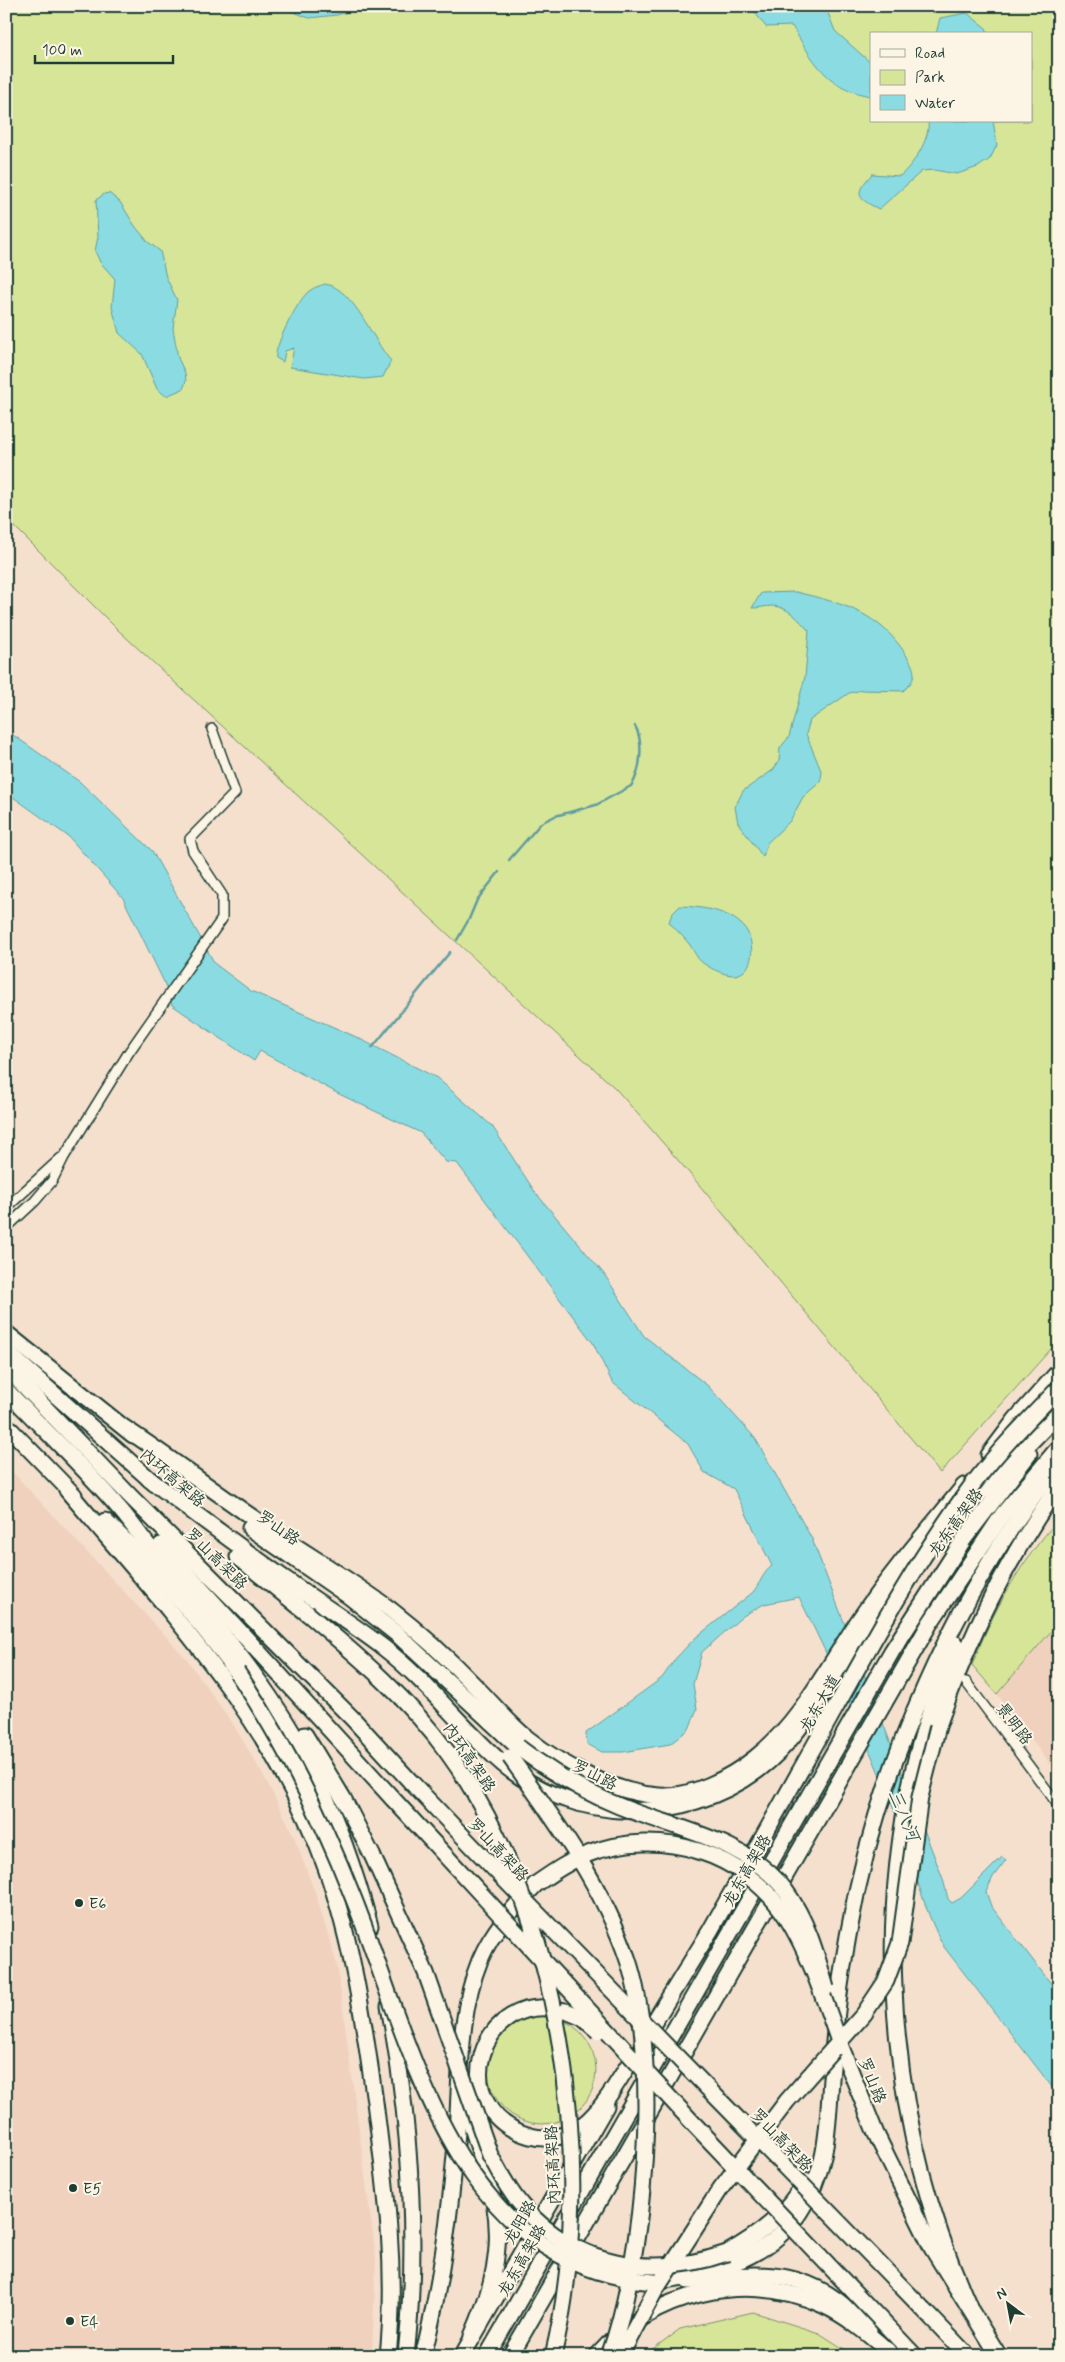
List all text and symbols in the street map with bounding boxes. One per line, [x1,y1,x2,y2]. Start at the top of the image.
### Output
scale bar [35,32,172,64]
legend [870,32,1032,122]
text: 100 m [42,41,82,61]
text: Road [915,44,945,64]
text: Park [915,68,945,88]
text: Water [915,94,955,114]
street label: 内环高架路 [135,1444,209,1512]
street label: 龙东高架路 [924,1484,988,1561]
street label: 罗山路 [252,1506,304,1551]
street label: 罗山高架路 [180,1523,252,1595]
street label: 龙东大道 [795,1671,845,1737]
street label: 景明路 [991,1698,1037,1749]
street label: 内环高架路 [438,1719,500,1797]
street label: 罗山路 [568,1755,620,1796]
water label: 三八河 [881,1786,926,1848]
street label: 罗山高架路 [463,1814,533,1886]
street label: 龙东高架路 [718,1831,776,1911]
place label: E6 [89,1894,107,1915]
marker: E6 [73,1897,85,1909]
street label: 罗山路 [853,2054,890,2107]
street label: 罗山高架路 [746,2104,816,2176]
street label: 内环高架路 [541,2124,566,2205]
place label: E5 [83,2179,102,2200]
marker: E5 [67,2182,79,2194]
street label: 龙阳路 [499,2197,541,2249]
street label: 龙东高架路 [493,2221,551,2301]
north arrow [982,2280,1032,2330]
text: N [993,2284,1010,2304]
place label: E4 [80,2312,99,2333]
marker: E4 [64,2315,76,2327]

